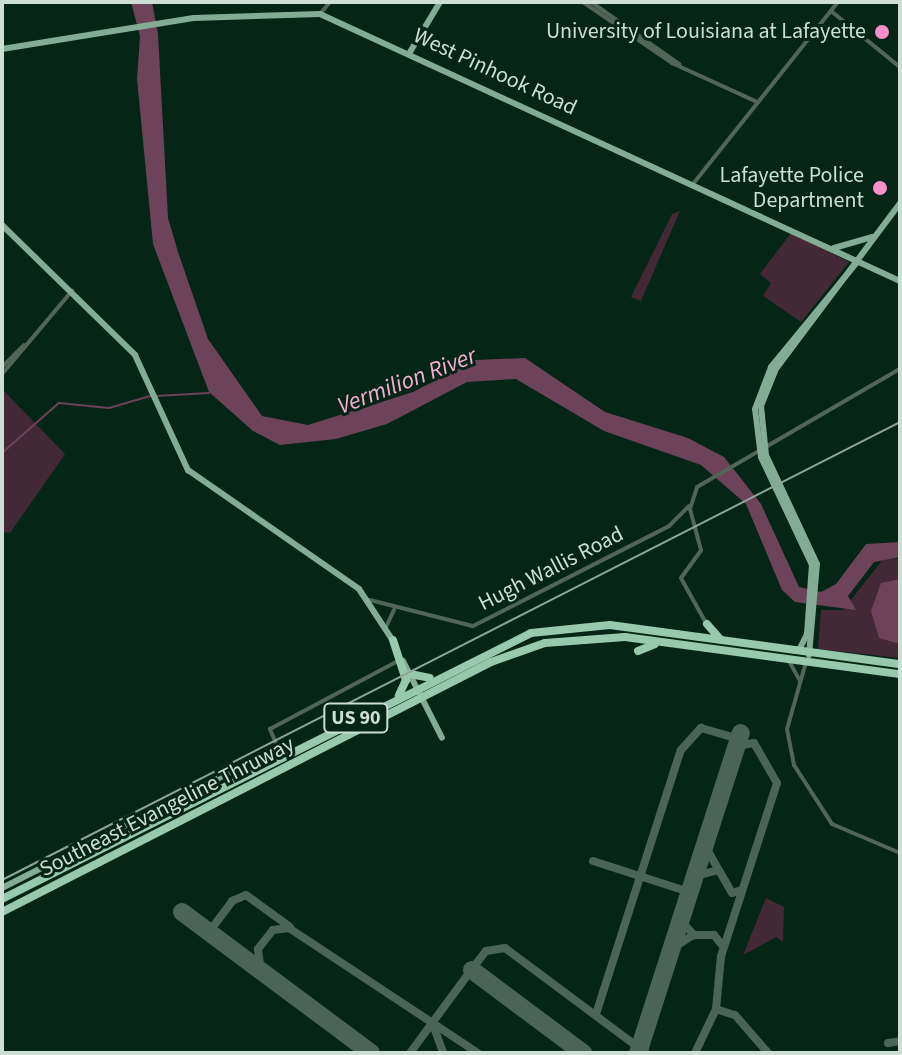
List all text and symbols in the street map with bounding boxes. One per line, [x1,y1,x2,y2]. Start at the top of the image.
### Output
place label: University of Louisiana at Lafayette [546,19,866,45]
street label: West Pinhook Road [409,23,581,121]
marker: University of Louisiana at Lafayette [873,23,891,41]
place label: Lafayette Police Department [719,162,864,214]
marker: Lafayette Police Department [871,179,889,197]
water label: Vermilion River [333,341,481,421]
street label: Hugh Wallis Road [474,521,628,617]
road number: US 90 [322,702,390,734]
street label: Southeast Evangeline Thruway [35,731,299,883]

